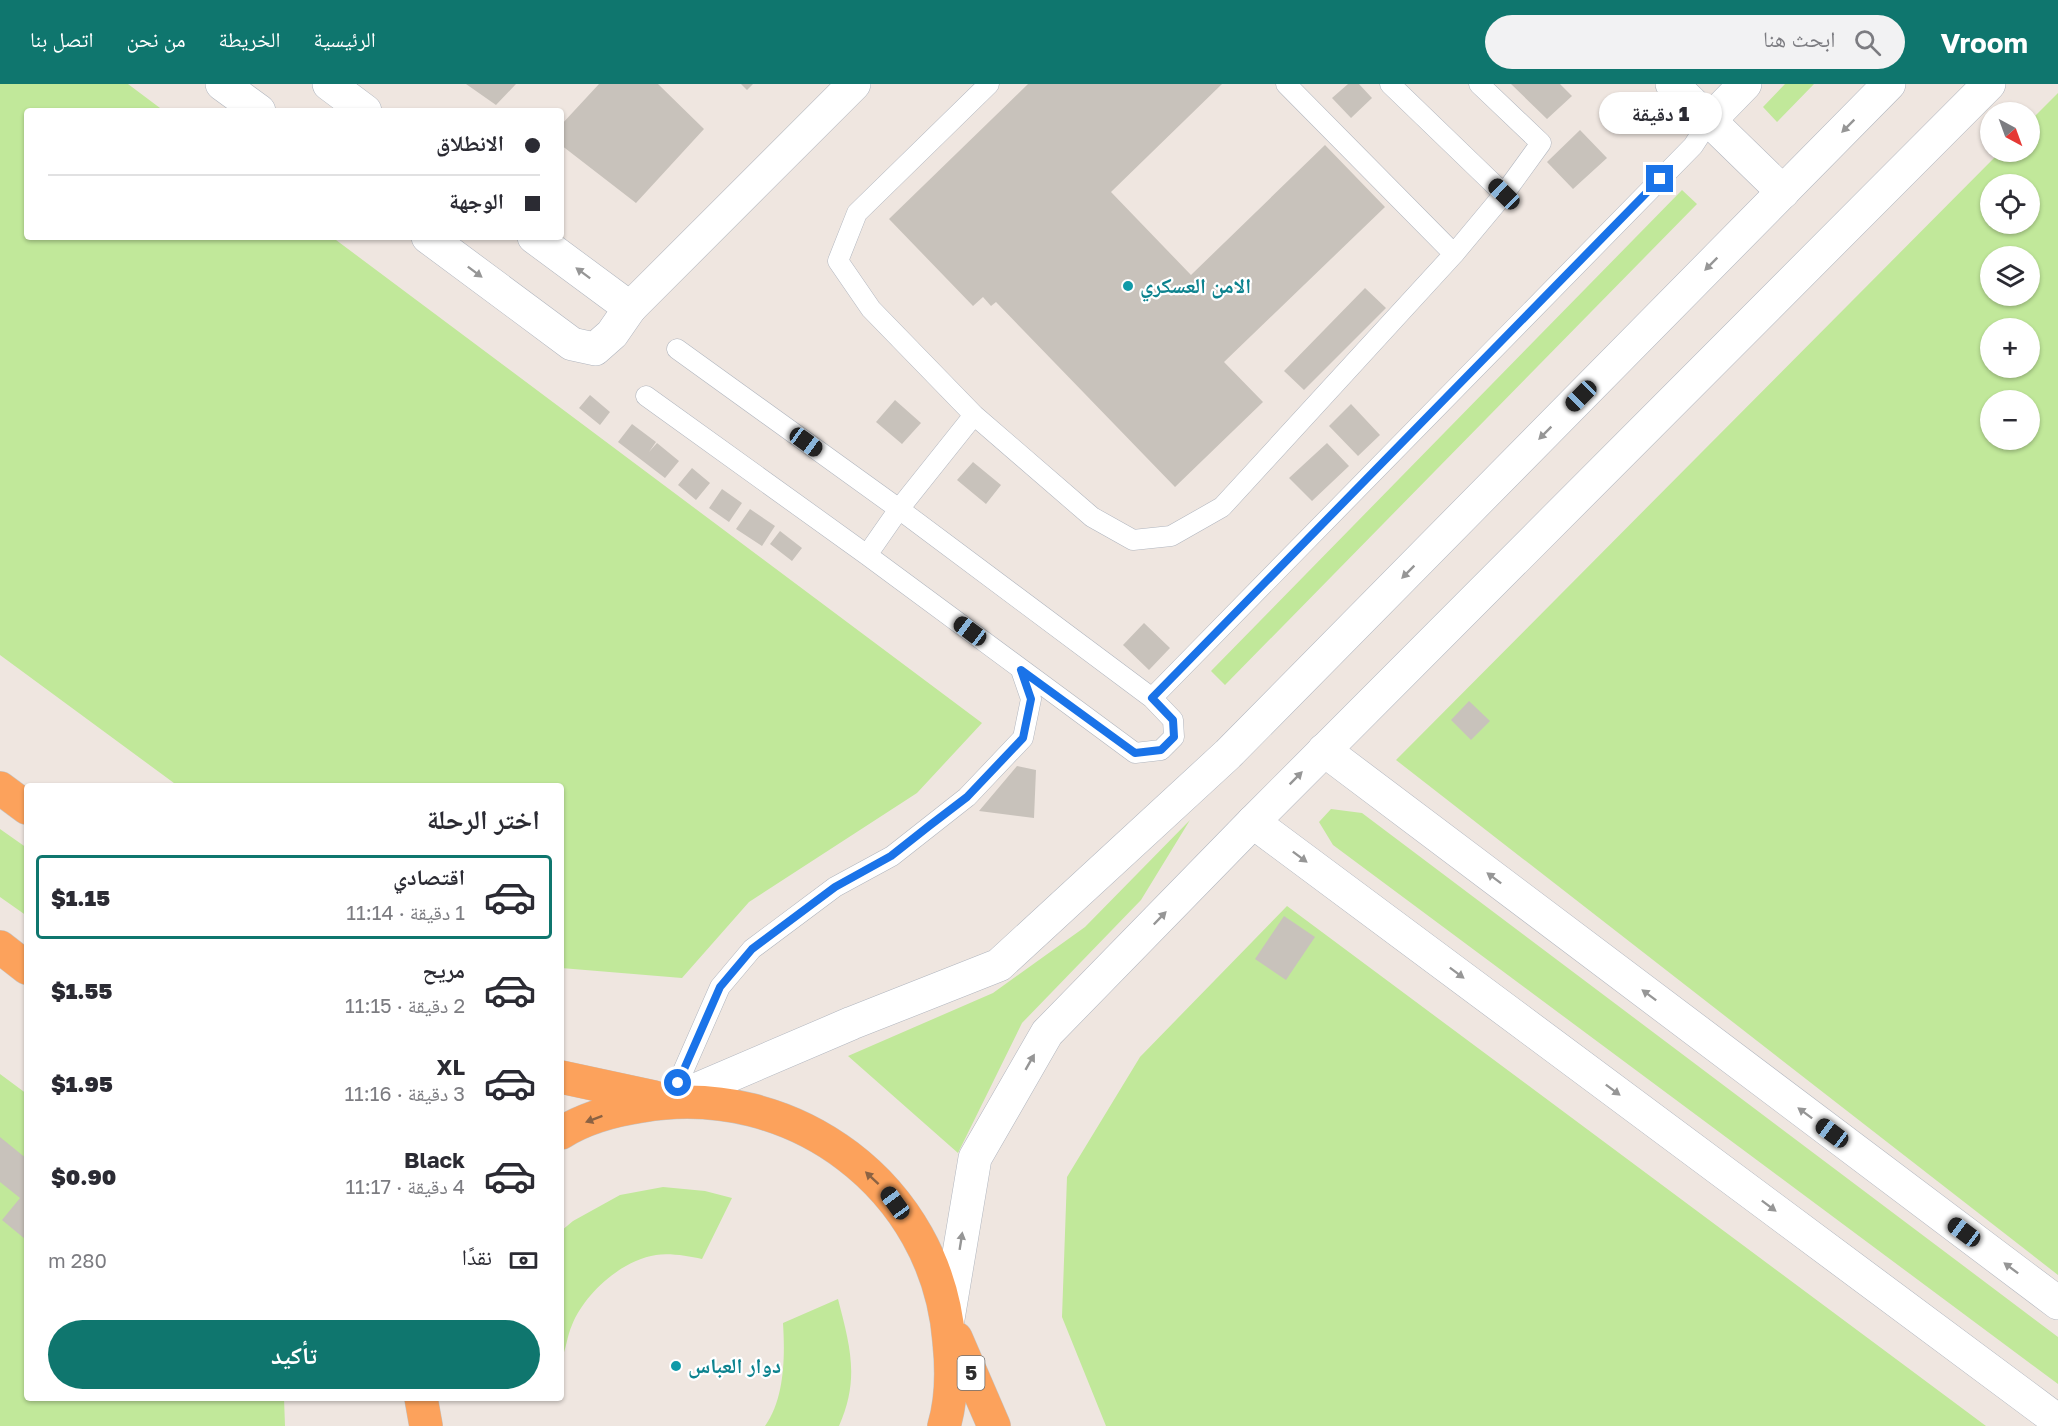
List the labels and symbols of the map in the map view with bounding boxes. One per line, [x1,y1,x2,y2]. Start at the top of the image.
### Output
callout: 1 دقيقة [1598,92,1722,134]
north arrow [1980,102,2040,162]
one-way arrow [1841,118,1855,132]
route end [1646,165,1673,192]
car [1485,175,1523,213]
one-way arrow [1704,257,1718,272]
one-way arrow [466,266,482,278]
one-way arrow [576,268,591,280]
place label: الامن العسكري [1140,272,1251,302]
marker: الامن العسكري [1121,279,1135,293]
car [1562,377,1600,415]
car [786,424,826,460]
one-way arrow [1538,426,1552,440]
one-way arrow [1401,565,1415,579]
car [950,613,990,649]
one-way arrow [1289,772,1303,786]
one-way arrow [1292,851,1308,863]
one-way arrow [1486,872,1502,884]
one-way arrow [1152,911,1166,925]
one-way arrow [1449,967,1464,979]
one-way arrow [1642,990,1657,1002]
one-way arrow [1025,1053,1035,1070]
route start [664,1069,691,1096]
one-way arrow [1605,1083,1621,1096]
one-way arrow [1798,1107,1813,1119]
one-way arrow [585,1114,603,1124]
car [1812,1115,1852,1151]
one-way arrow [865,1171,879,1185]
car [877,1183,913,1223]
one-way arrow [1761,1200,1777,1212]
car [1944,1214,1984,1250]
one-way arrow [957,1231,966,1250]
one-way arrow [2004,1262,2020,1274]
place label: دوار العباس [688,1352,781,1379]
road number: 5 [958,1356,984,1390]
marker: دوار العباس [669,1359,683,1373]

